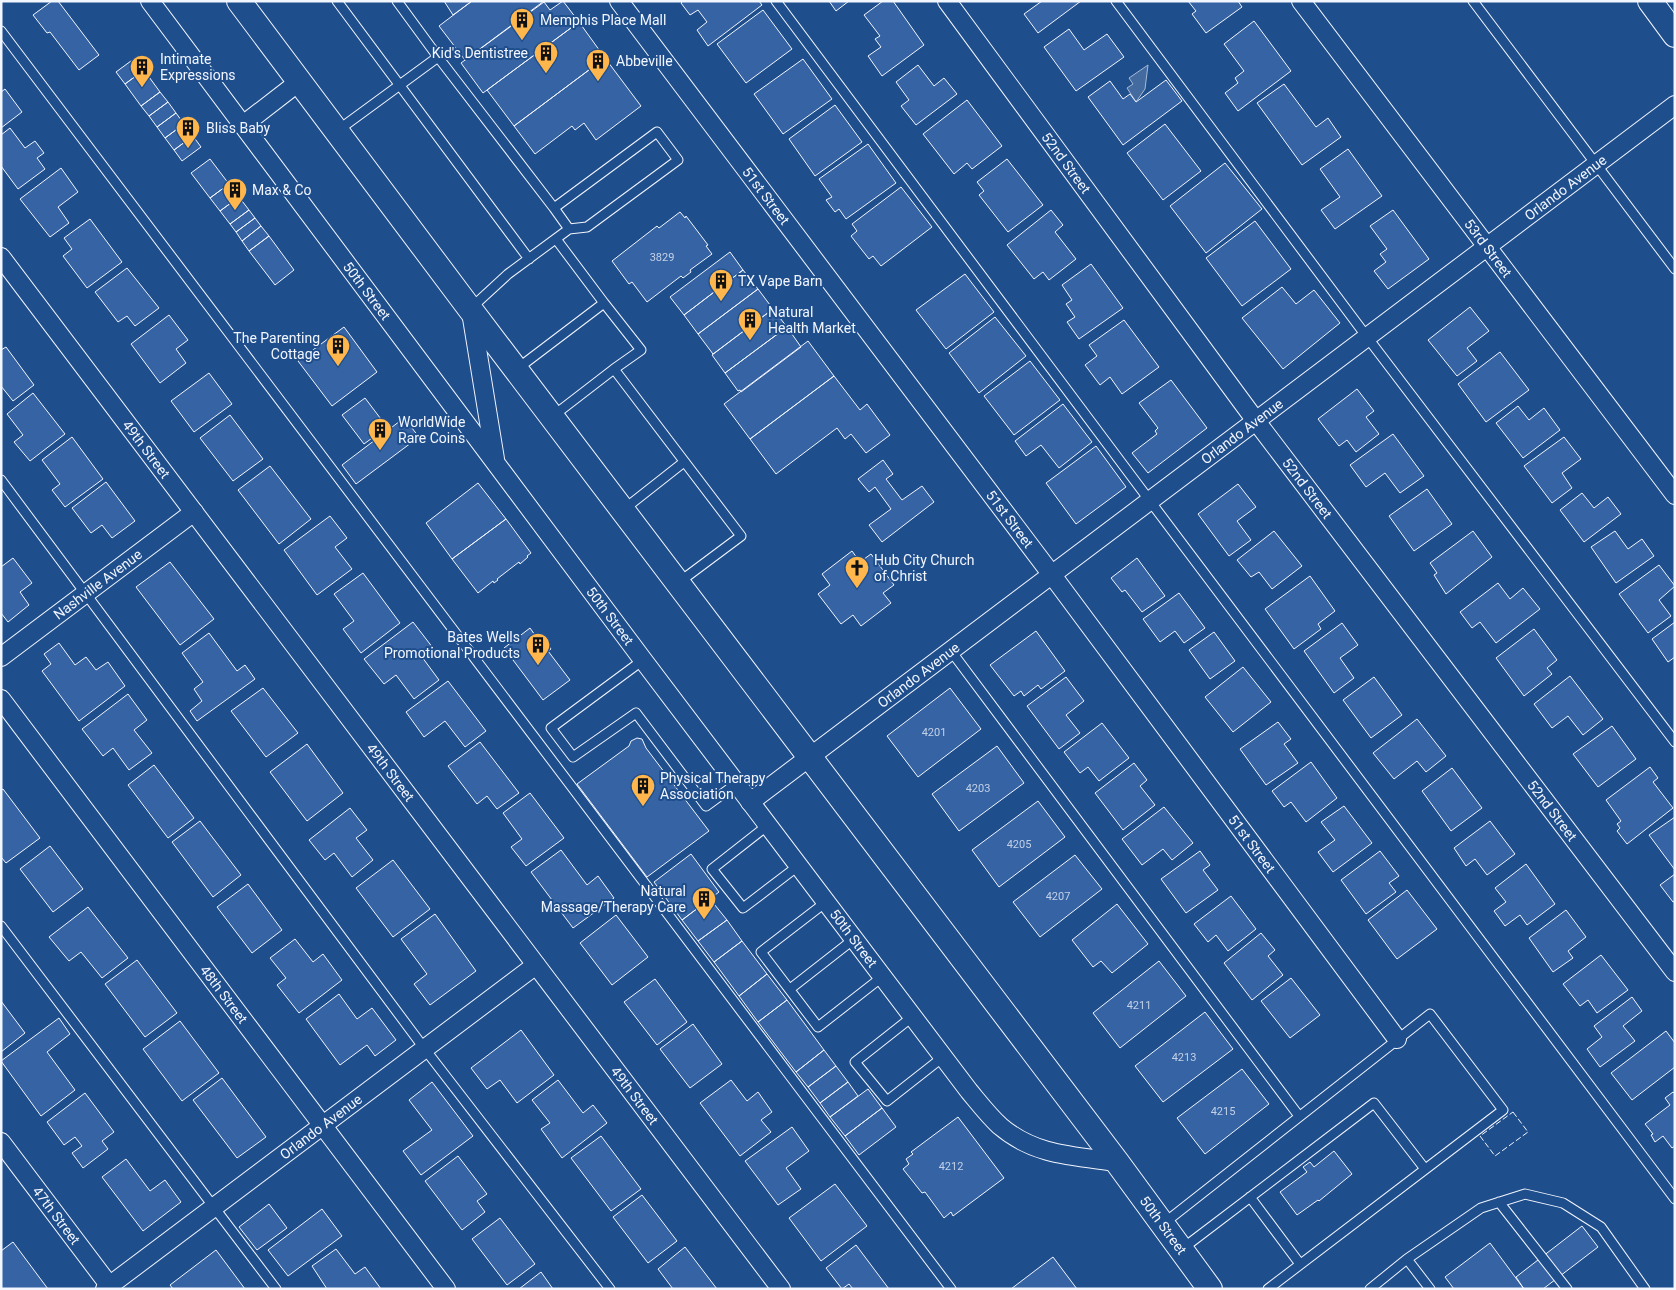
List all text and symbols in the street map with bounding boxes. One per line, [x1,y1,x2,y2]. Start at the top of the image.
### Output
building icon: Memphis Place Mall [509,7,535,41]
place label: Memphis Place Mall [540,12,666,28]
building icon: Kid's Dentistree [533,40,559,74]
place label: Kid's Dentistree [432,45,528,61]
building icon: Abbeville [585,48,611,82]
place label: Intimate Expressions [160,51,236,83]
place label: Abbeville [616,53,673,69]
building icon: Intimate Expressions [129,54,155,88]
building icon: Bliss Baby [175,115,201,149]
place label: Bliss Baby [206,120,271,136]
street label: 52nd Street [1038,129,1094,197]
street label: Orlando Avenue [1521,152,1610,224]
street label: 51st Street [739,164,793,228]
building icon: Max & Co [222,177,248,211]
place label: Max & Co [252,182,312,198]
street label: 53rd Street [1461,216,1515,281]
house number: 3829 [650,251,674,264]
street label: 50th Street [340,259,394,323]
building icon: TX Vape Barn [708,268,734,302]
place label: TX Vape Barn [738,273,822,289]
place label: Natural Health Market [768,304,856,336]
building icon: Natural Health Market [737,307,763,341]
place label: The Parenting Cottage [233,330,320,362]
building icon: The Parenting Cottage [325,333,351,367]
street label: Orlando Avenue [1198,395,1286,467]
place label: WorldWide Rare Coins [398,414,465,446]
street label: 49th Street [119,417,174,482]
building icon: WorldWide Rare Coins [367,417,393,451]
street label: 52nd Street [1279,455,1336,522]
street label: 51st Street [983,487,1037,551]
street label: Nashville Avenue [50,546,145,623]
place label: Hub City Church of Christ [874,552,974,584]
church icon: Hub City Church of Christ [844,555,870,589]
street label: 50th Street [583,584,637,649]
place label: Bates Wells Promotional Products [384,629,520,661]
building icon: Bates Wells Promotional Products [525,632,551,666]
street label: Orlando Avenue [874,639,963,711]
house number: 4201 [922,726,946,739]
street label: 49th Street [363,740,418,805]
place label: Physical Therapy Association [660,770,766,802]
building icon: Physical Therapy Association [630,773,656,807]
street label: 52nd Street [1524,777,1581,844]
house number: 4203 [966,782,990,795]
street label: 51st Street [1225,812,1279,876]
house number: 4205 [1007,838,1031,851]
place label: Natural Massage/Therapy Care [541,883,686,915]
building icon: Natural Massage/Therapy Care [691,886,717,920]
house number: 4207 [1046,890,1070,903]
street label: 50th Street [826,906,881,971]
street label: 48th Street [197,962,251,1027]
house number: 4211 [1127,999,1151,1012]
house number: 4213 [1172,1051,1196,1064]
street label: 49th Street [608,1063,662,1128]
street label: Orlando Avenue [277,1091,365,1163]
house number: 4215 [1211,1105,1235,1118]
house number: 4212 [939,1160,963,1173]
street label: 47th Street [29,1183,84,1248]
street label: 50th Street [1137,1193,1190,1258]

